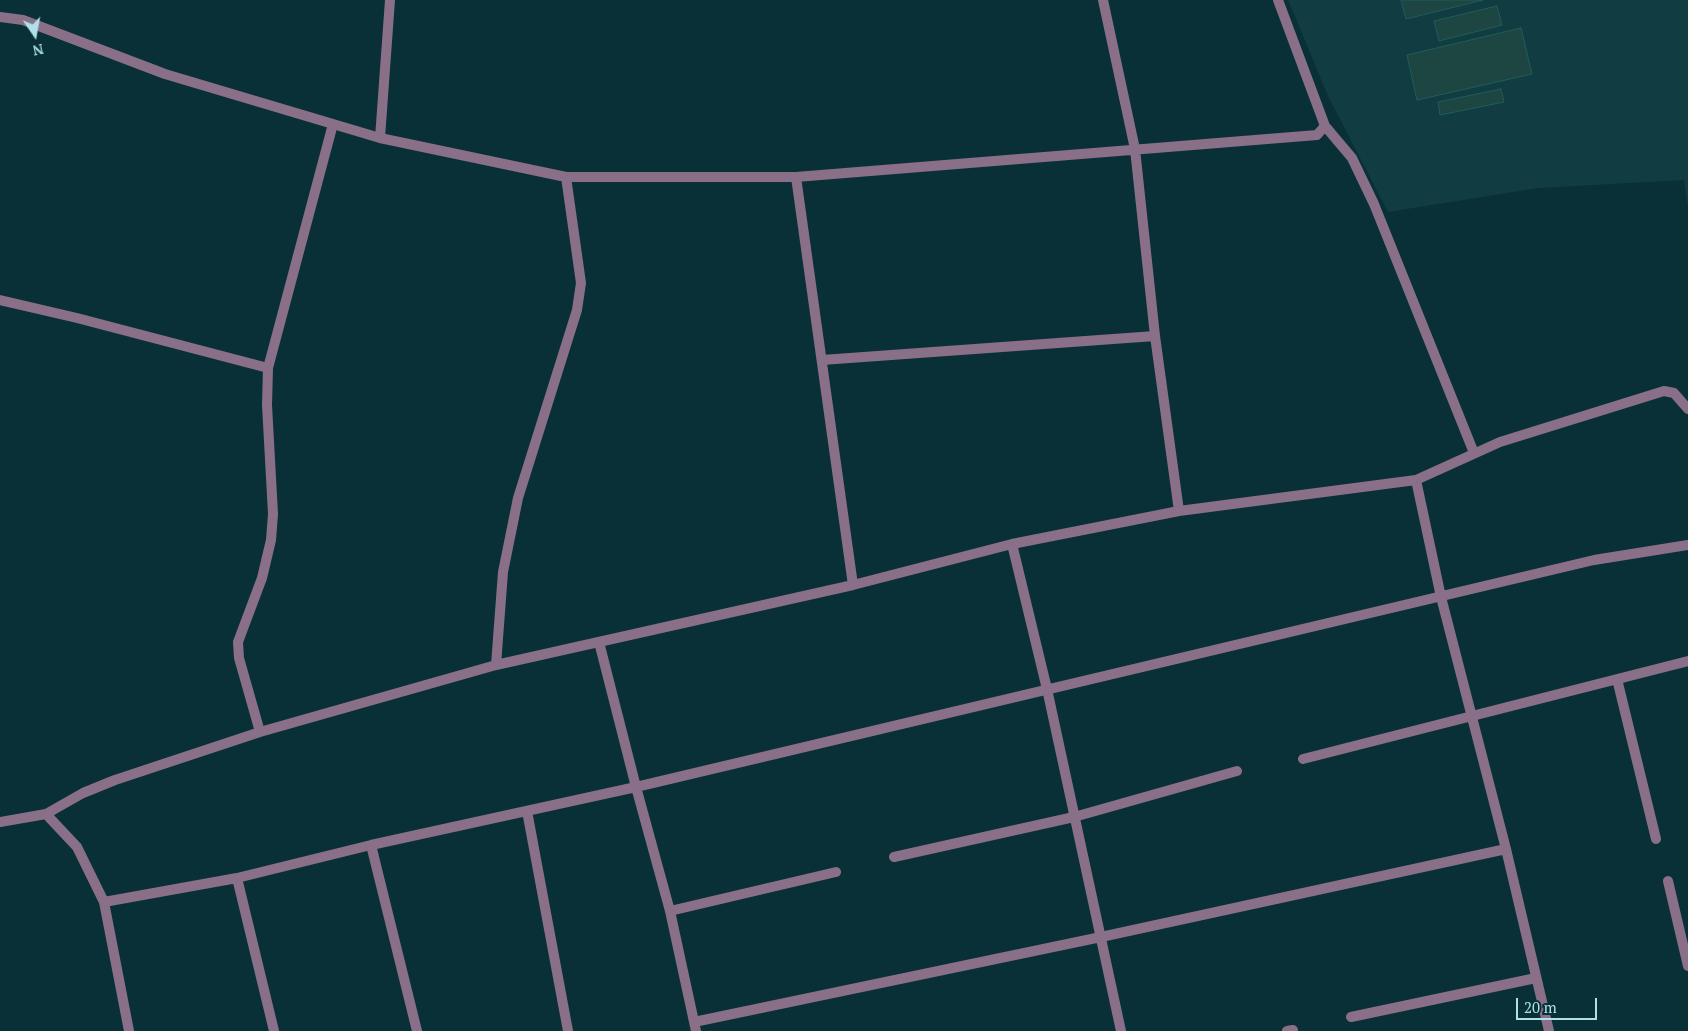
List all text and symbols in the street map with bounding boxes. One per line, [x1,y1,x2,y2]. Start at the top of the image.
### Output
north arrow [10,10,60,60]
text: N [31,40,45,61]
scale bar [1518,988,1599,1020]
text: 20 m [1524,997,1557,1017]

